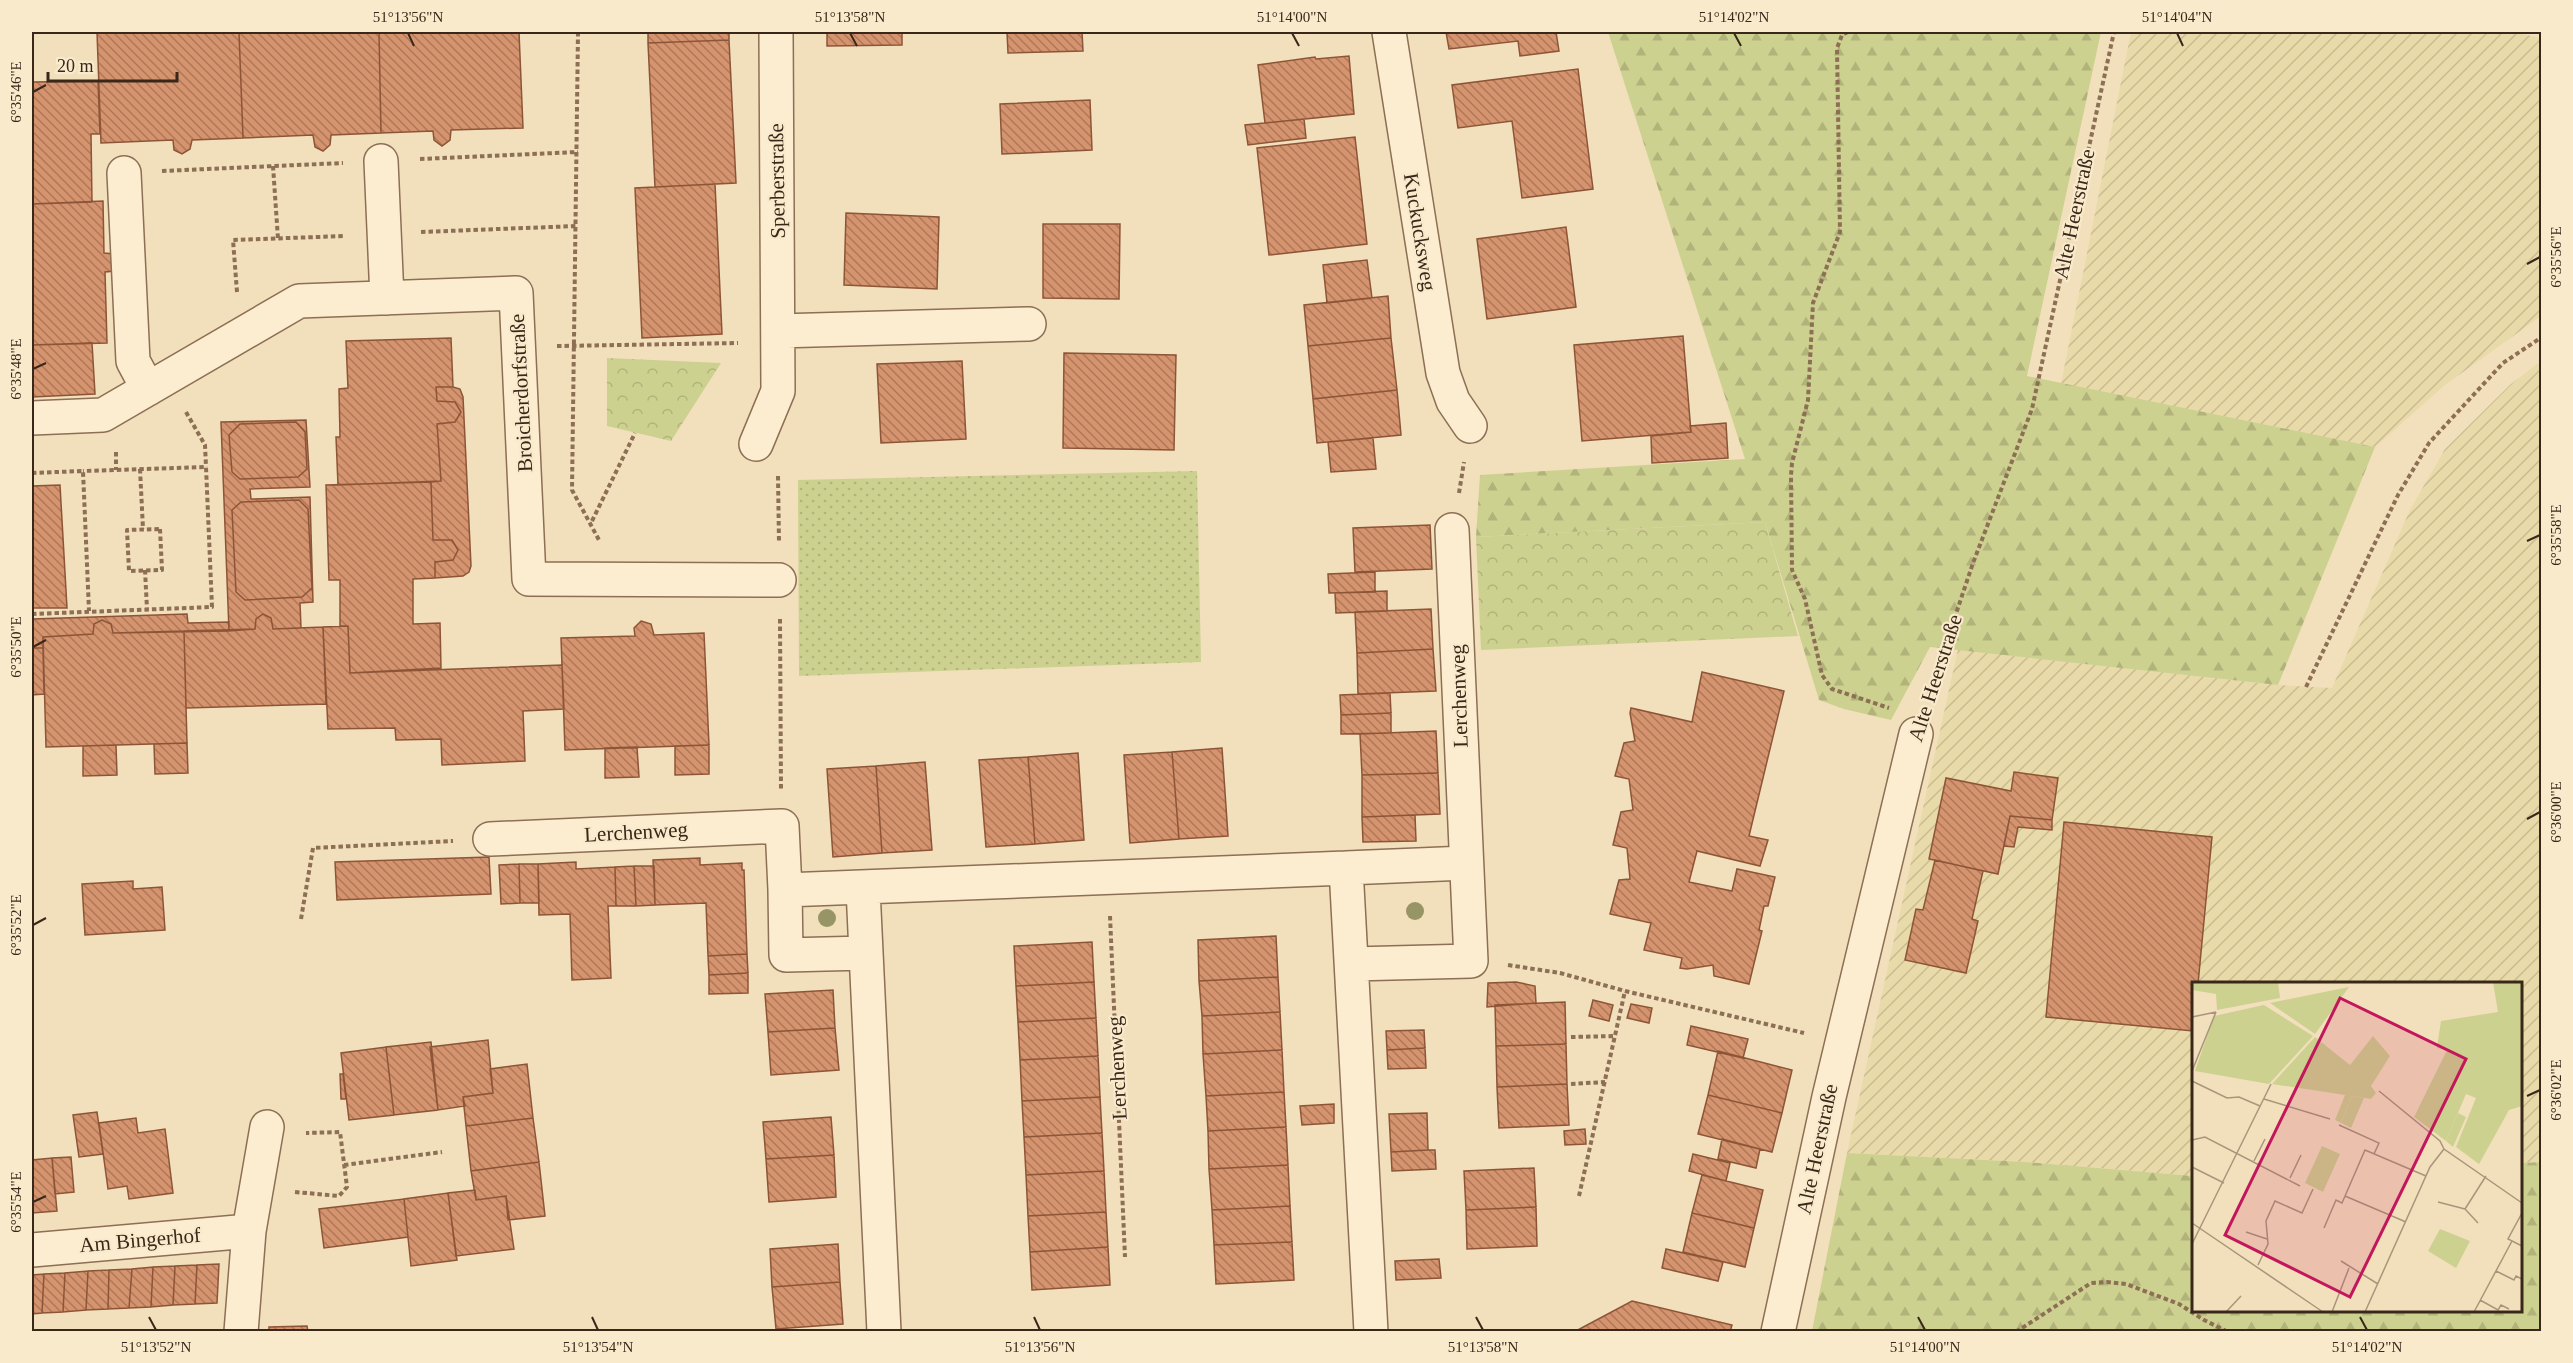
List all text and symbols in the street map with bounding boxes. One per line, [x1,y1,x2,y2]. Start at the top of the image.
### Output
text: 51°13'56"N [373,9,443,25]
text: 51°13'58"N [815,9,885,25]
text: 51°14'00"N [1257,9,1327,25]
text: 51°14'02"N [1699,9,1769,25]
text: 51°14'04"N [2142,9,2212,25]
scale bar [48,45,177,83]
text: 20 m [57,56,94,76]
text: 6°35'46"E [8,61,24,123]
street label: Sperberstraße [764,123,790,239]
street label: Alte Heerstraße [2049,147,2099,281]
street label: Kuckucksweg [1399,171,1441,293]
text: 6°35'56"E [2548,226,2564,288]
street label: Broicherdorfstraße [505,313,537,473]
text: 6°35'48"E [8,338,24,400]
text: 6°35'58"E [2548,504,2564,566]
street label: Alte Heerstraße [1903,611,1967,745]
text: 6°35'50"E [8,616,24,678]
street label: Lerchenweg [1445,643,1473,748]
text: 6°36'00"E [2548,781,2564,843]
street label: Lerchenweg [584,817,689,847]
text: 6°35'52"E [8,894,24,956]
inset map [2192,982,2522,1312]
street label: Lerchenweg [1102,1015,1132,1120]
text: 6°36'02"E [2548,1059,2564,1121]
street label: Alte Heerstraße [1792,1082,1842,1216]
text: 6°35'54"E [8,1171,24,1233]
street label: Am Bingerhof [78,1223,202,1257]
text: 51°13'52"N [121,1339,191,1355]
text: 51°13'54"N [563,1339,633,1355]
text: 51°13'56"N [1005,1339,1075,1355]
text: 51°13'58"N [1448,1339,1518,1355]
text: 51°14'00"N [1890,1339,1960,1355]
text: 51°14'02"N [2332,1339,2402,1355]

